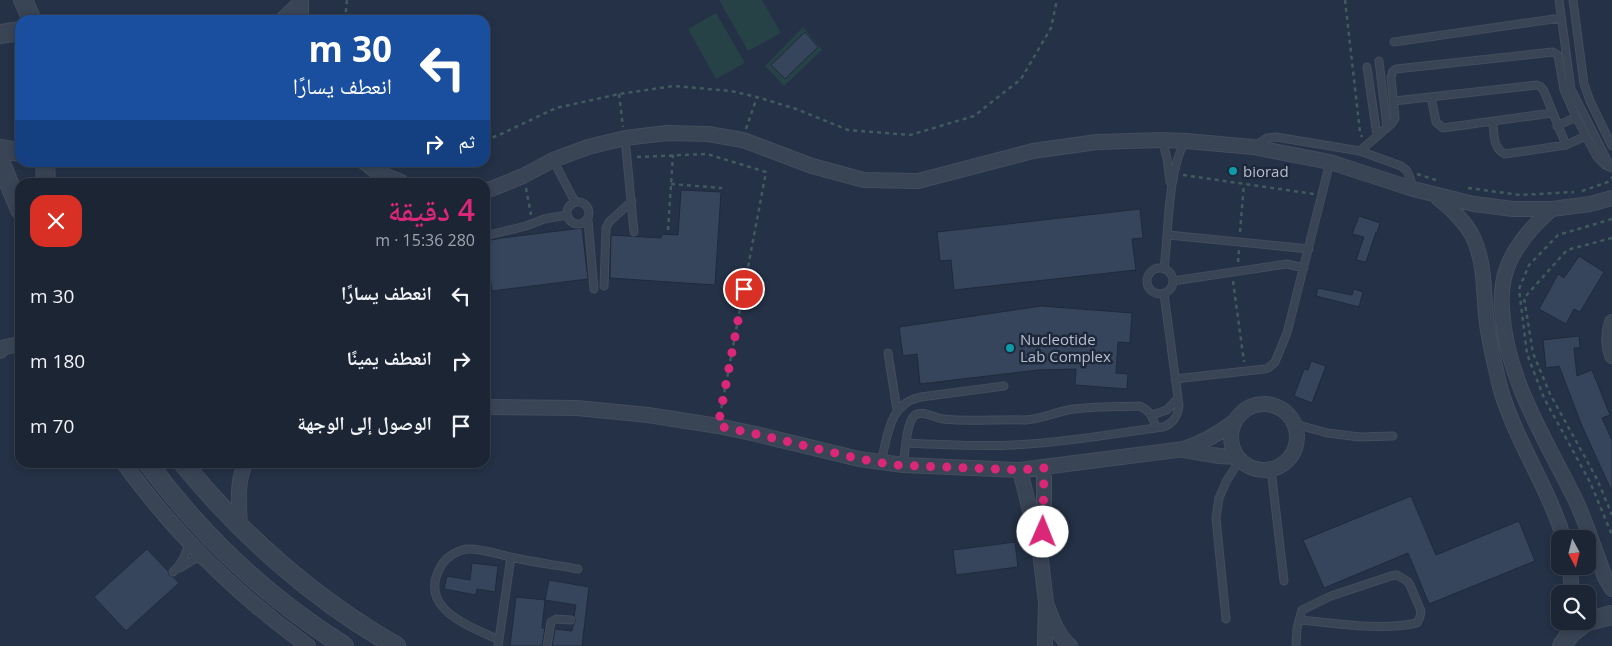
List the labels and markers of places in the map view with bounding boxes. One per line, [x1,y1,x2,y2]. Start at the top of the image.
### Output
place label: biorad [1243,161,1289,181]
marker: biorad [1227,165,1239,177]
pin [723,268,765,310]
place label: Nucleotide Lab Complex [1020,329,1111,366]
marker: Nucleotide Lab Complex [1004,342,1016,354]

